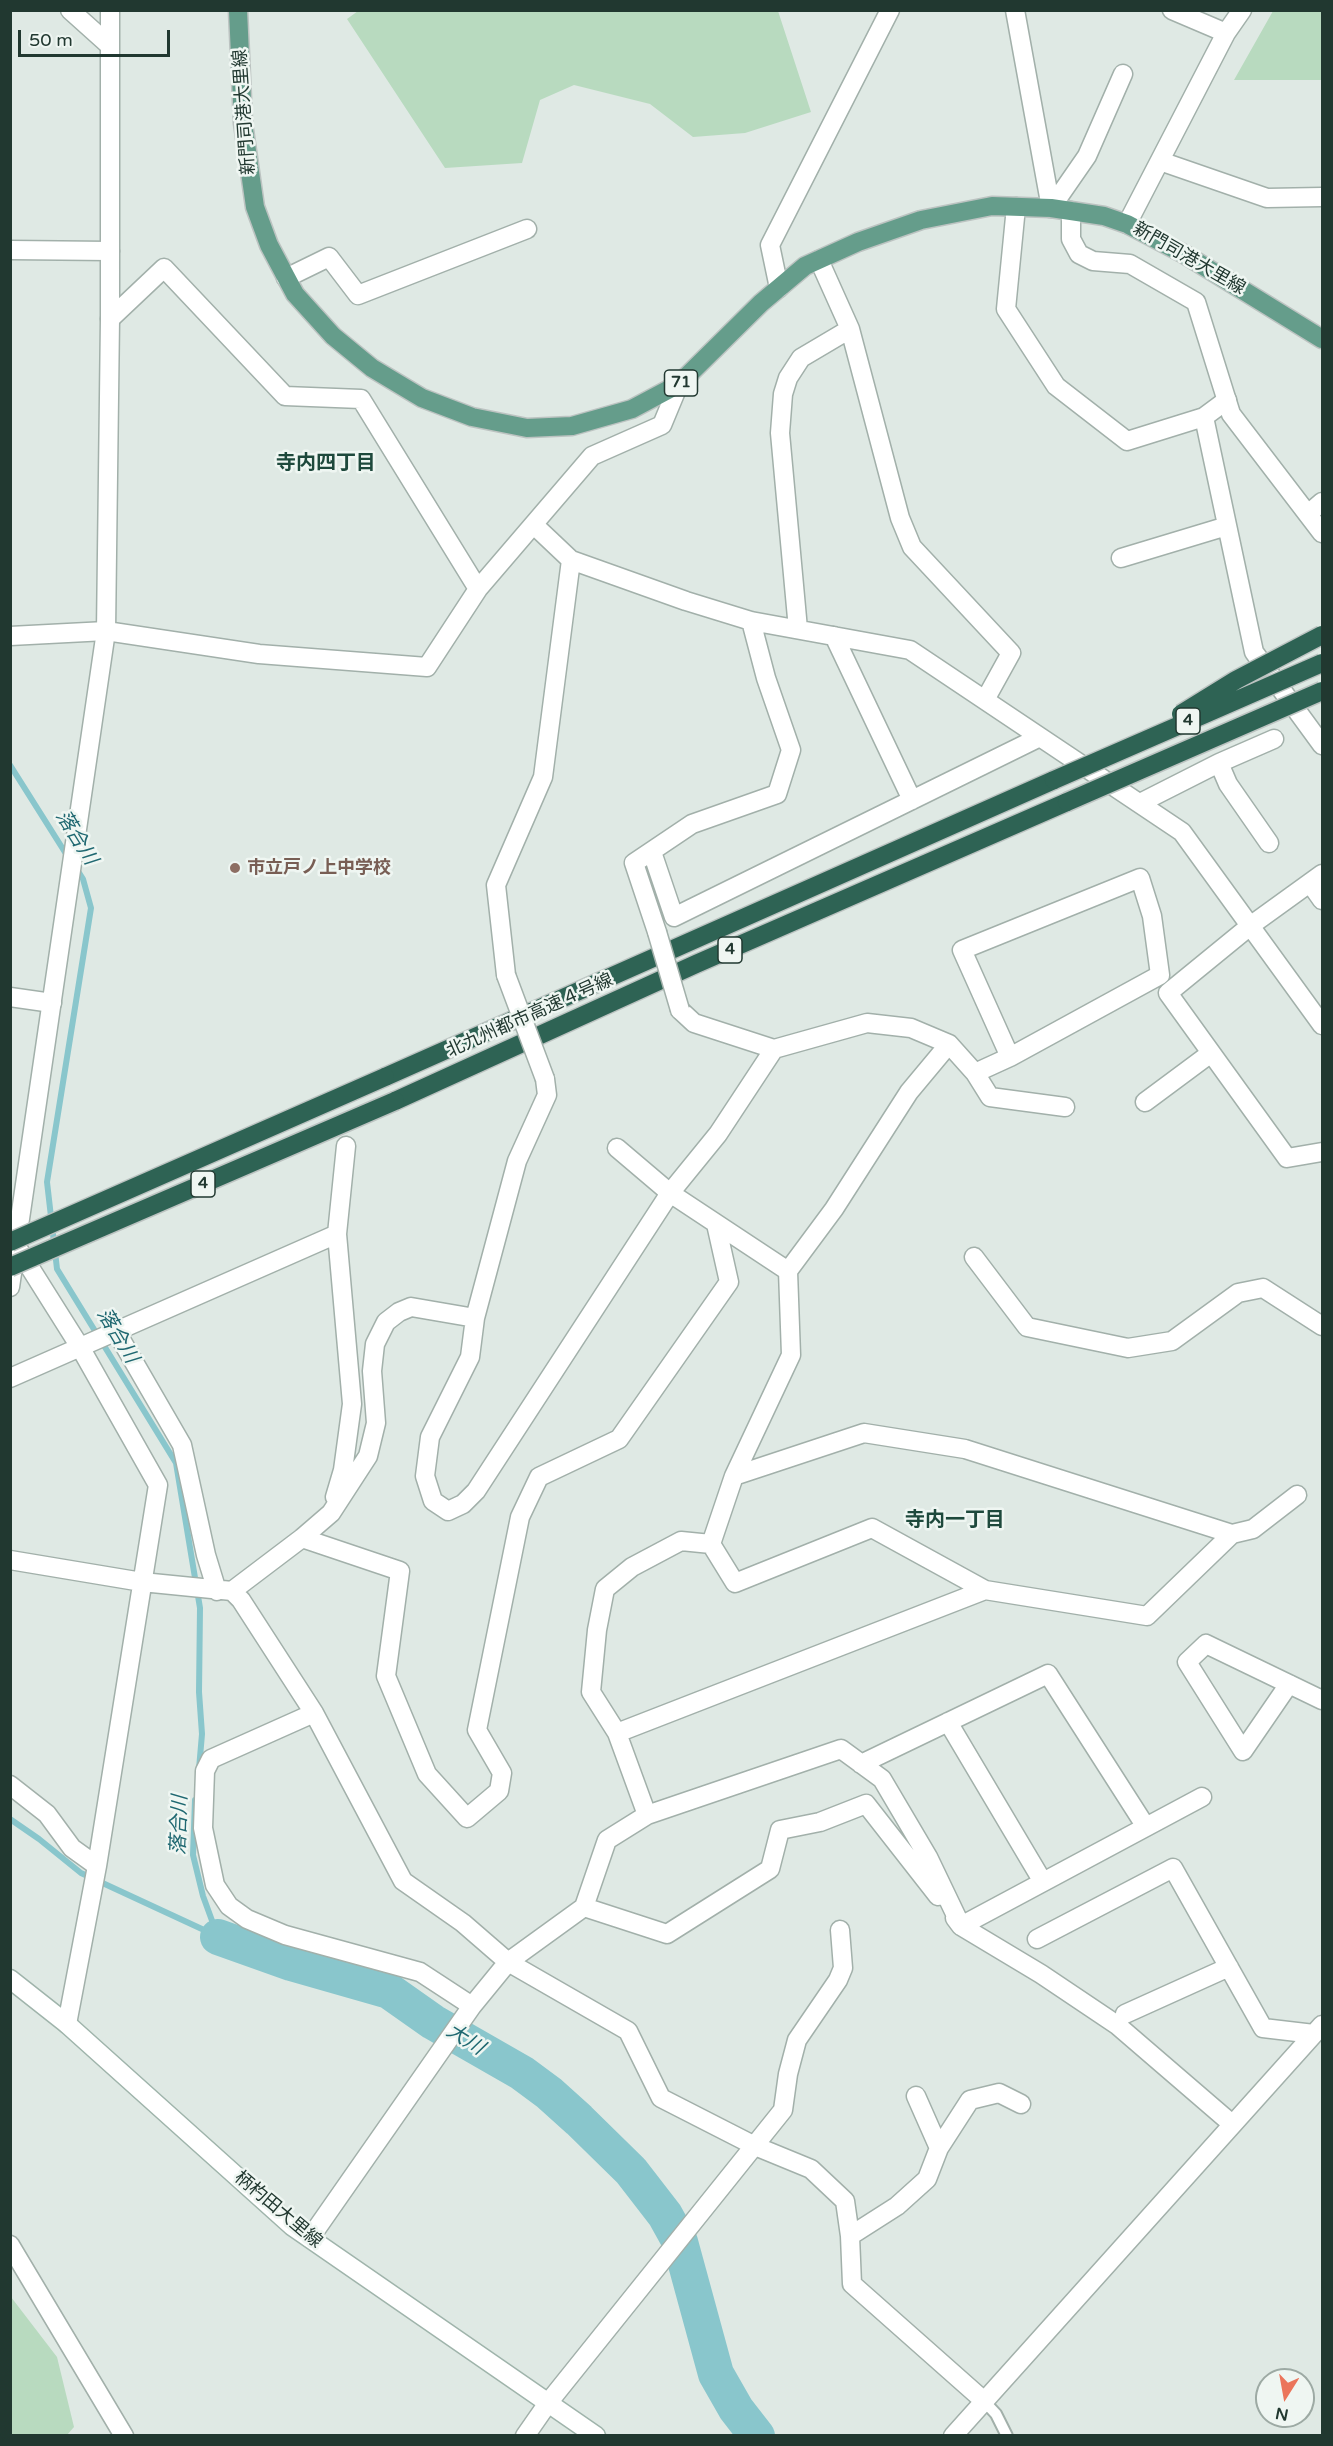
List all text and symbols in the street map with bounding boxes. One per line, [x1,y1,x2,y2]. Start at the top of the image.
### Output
scale bar [21,18,172,56]
text: 50 m [29,29,73,51]
street label: 新門司港大里線 [230,48,260,176]
street label: 新門司港大里線 [1129,218,1249,300]
road number: 71 [664,370,698,396]
district label: 寺内四丁目 [276,452,376,476]
road number: 4 [1176,708,1200,734]
water label: 落合川 [50,806,102,870]
place label: 市立戸ノ上中学校 [247,857,391,879]
marker: 市立戸ノ上中学校 [228,861,242,875]
road number: 4 [718,937,742,963]
street label: 北九州都市高速４号線 [443,970,617,1062]
road number: 4 [191,1171,215,1197]
water label: 落合川 [91,1304,143,1368]
district label: 寺内一丁目 [905,1509,1005,1533]
water label: 落合川 [167,1795,193,1855]
water label: 大川 [442,2019,488,2061]
street label: 柄杓田大里線 [230,2167,326,2253]
north arrow [1255,2368,1315,2428]
text: N [1274,2403,1290,2425]

